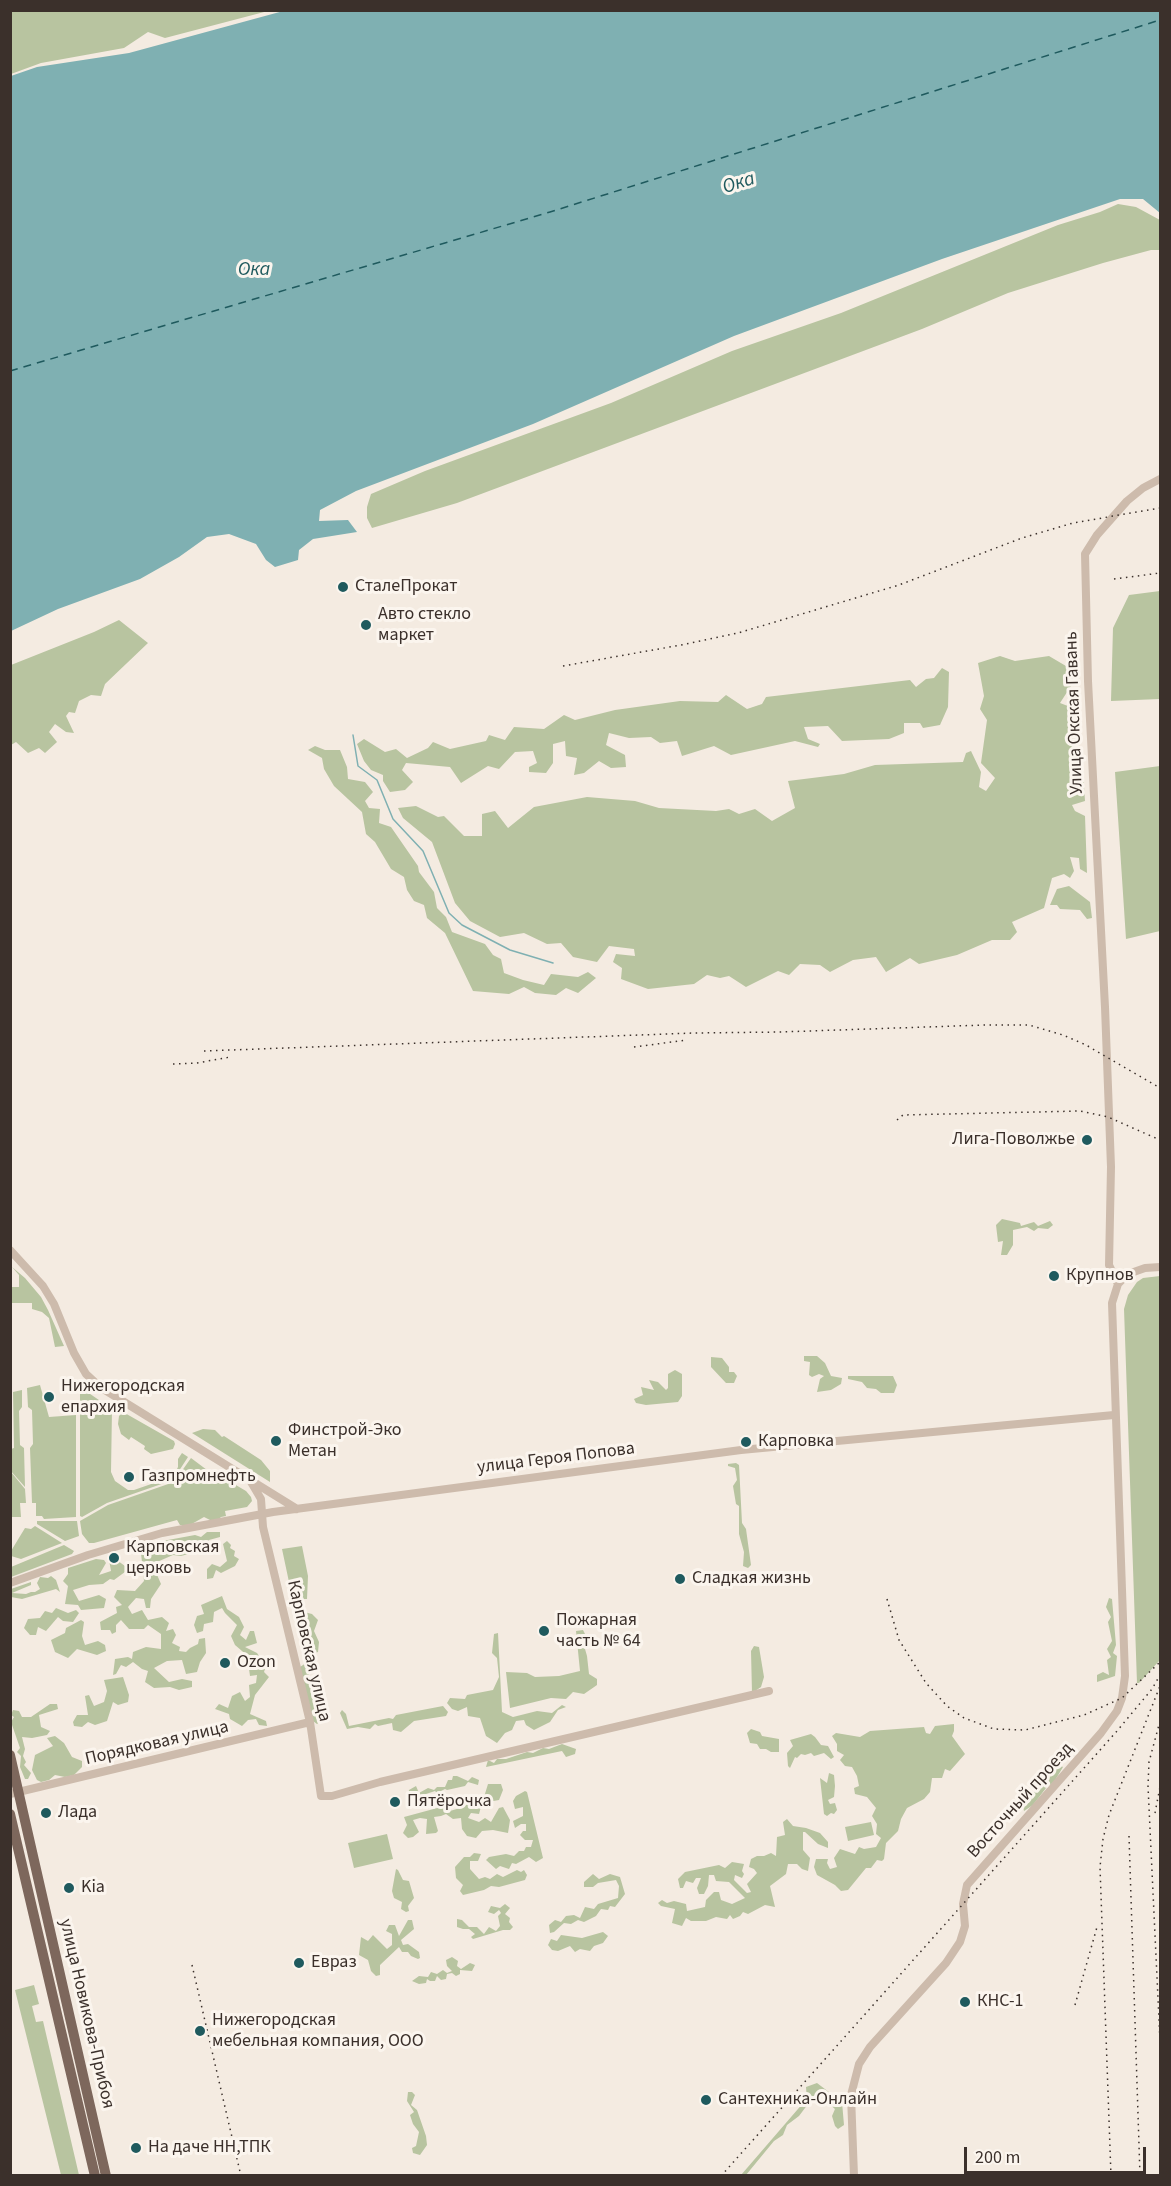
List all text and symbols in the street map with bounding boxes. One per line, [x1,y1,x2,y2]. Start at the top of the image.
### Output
water label: Ока [720,168,758,200]
water label: Ока [238,259,270,283]
place label: СталеПрокат [355,576,457,598]
marker: СталеПрокат [336,580,350,594]
place label: Авто стекло маркет [378,604,471,646]
marker: Авто стекло маркет [359,618,373,632]
street label: Улица Окская Гавань [1061,631,1089,795]
place label: Лига-Поволжье [952,1129,1075,1151]
marker: Лига-Поволжье [1080,1133,1094,1147]
place label: Крупнов [1066,1265,1134,1287]
marker: Крупнов [1047,1269,1061,1283]
place label: Нижегородская епархия [61,1376,185,1418]
marker: Нижегородская епархия [42,1390,56,1404]
place label: Финстрой-Эко Метан [288,1420,402,1462]
place label: Карповка [758,1431,834,1453]
marker: Финстрой-Эко Метан [269,1434,283,1448]
marker: Карповка [739,1435,753,1449]
street label: улица Героя Попова [476,1439,636,1479]
place label: Газпромнефть [141,1466,256,1488]
marker: Газпромнефть [122,1470,136,1484]
place label: Карповская церковь [126,1537,220,1580]
marker: Карповская церковь [107,1551,121,1565]
place label: Сладкая жизнь [692,1568,811,1590]
marker: Сладкая жизнь [673,1572,687,1586]
street label: Карповская улица [281,1578,335,1724]
place label: Пожарная часть № 64 [556,1610,641,1652]
marker: Пожарная часть № 64 [537,1624,551,1638]
place label: Ozon [237,1652,276,1674]
marker: Ozon [218,1656,232,1670]
street label: Порядковая улица [83,1717,231,1771]
street label: Восточный проезд [964,1739,1078,1863]
place label: Пятёрочка [407,1791,492,1813]
marker: Пятёрочка [388,1795,402,1809]
place label: Лада [58,1802,97,1824]
marker: Лада [39,1806,53,1820]
place label: Kia [81,1877,105,1899]
marker: Kia [62,1881,76,1895]
street label: улица Новикова-Прибоя [54,1917,118,2111]
place label: Евраз [311,1952,357,1974]
marker: Евраз [292,1956,306,1970]
place label: КНС-1 [977,1991,1024,2013]
marker: КНС-1 [958,1995,972,2009]
place label: Нижегородская мебельная компания, ООО [212,2010,424,2052]
marker: Нижегородская мебельная компания, ООО [193,2024,207,2038]
place label: Сантехника-Онлайн [718,2089,877,2111]
marker: Сантехника-Онлайн [699,2093,713,2107]
scale bar [967,2135,1148,2173]
place label: На даче НН,ТПК [148,2137,271,2159]
marker: На даче НН,ТПК [129,2141,143,2155]
text: 200 m [975,2145,1020,2170]

